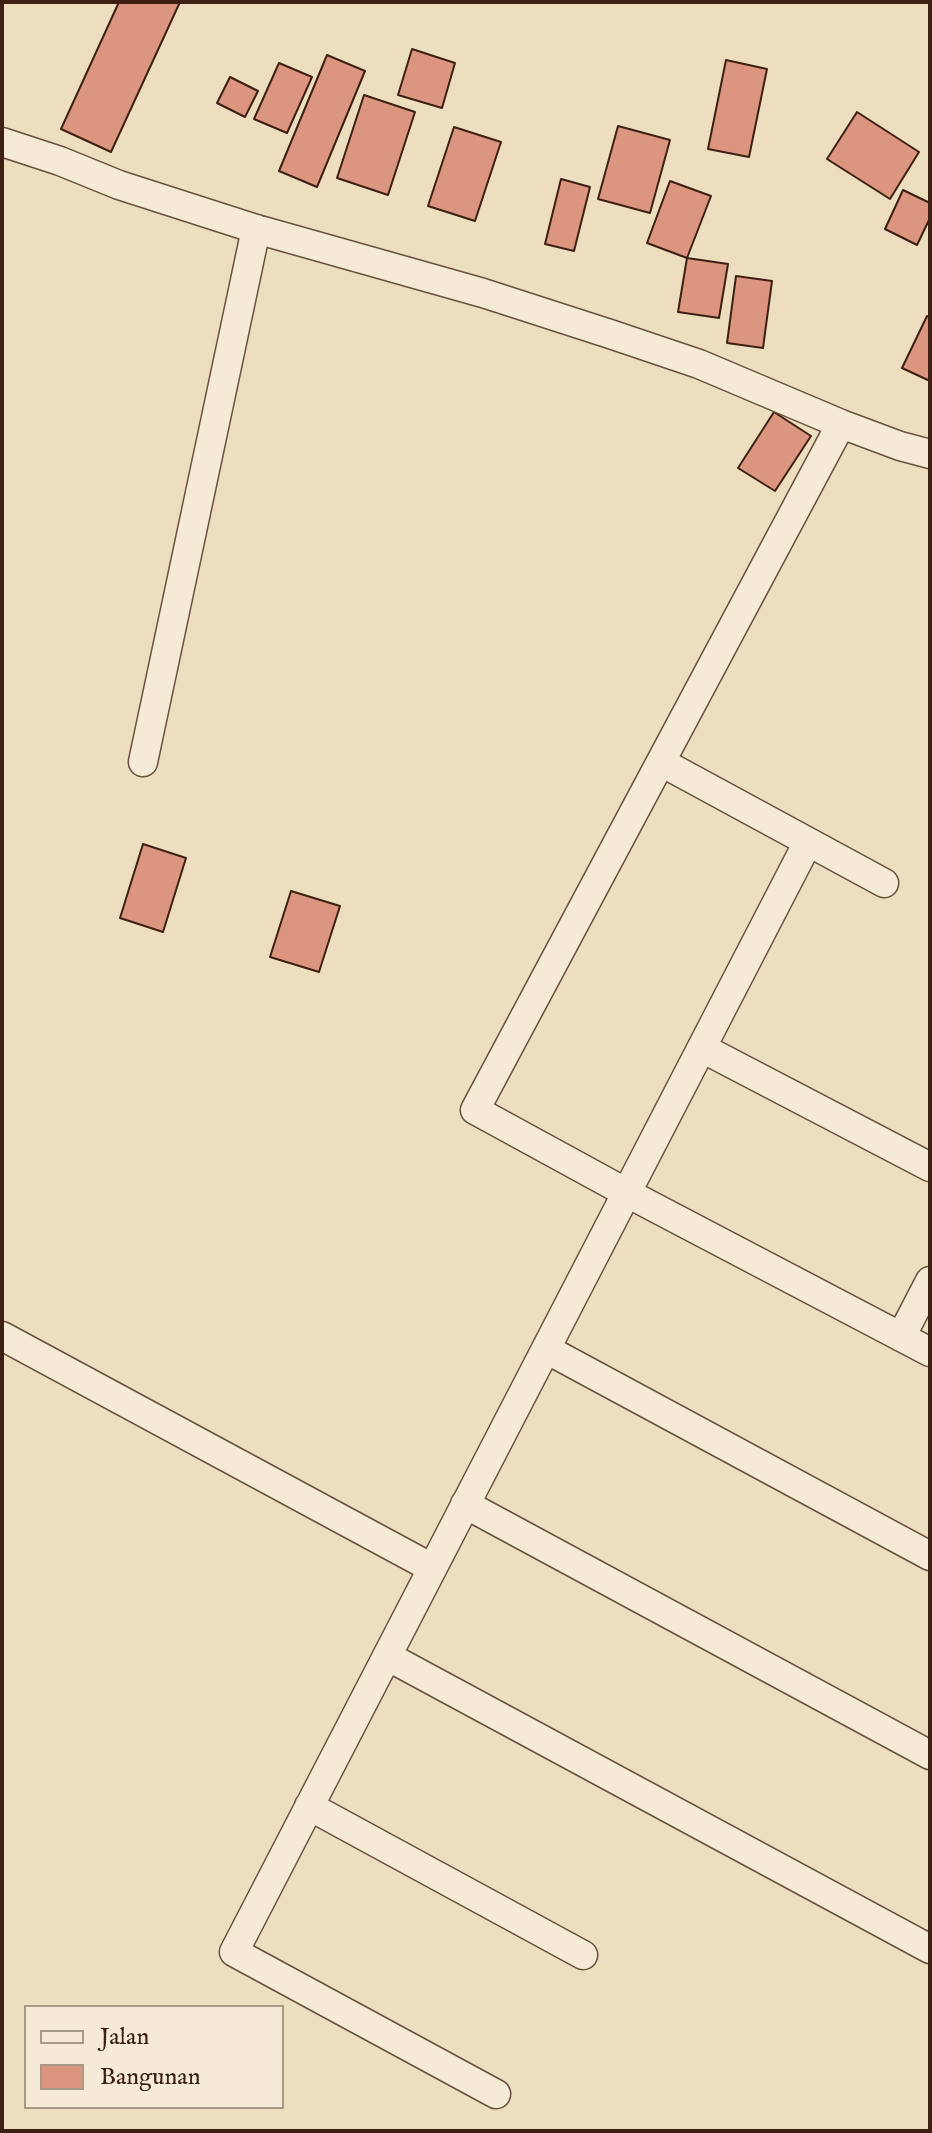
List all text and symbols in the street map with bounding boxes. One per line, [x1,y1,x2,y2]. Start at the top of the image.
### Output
legend [24,2005,284,2109]
text: Jalan [100,2022,149,2053]
text: Bangunan [100,2062,200,2093]

